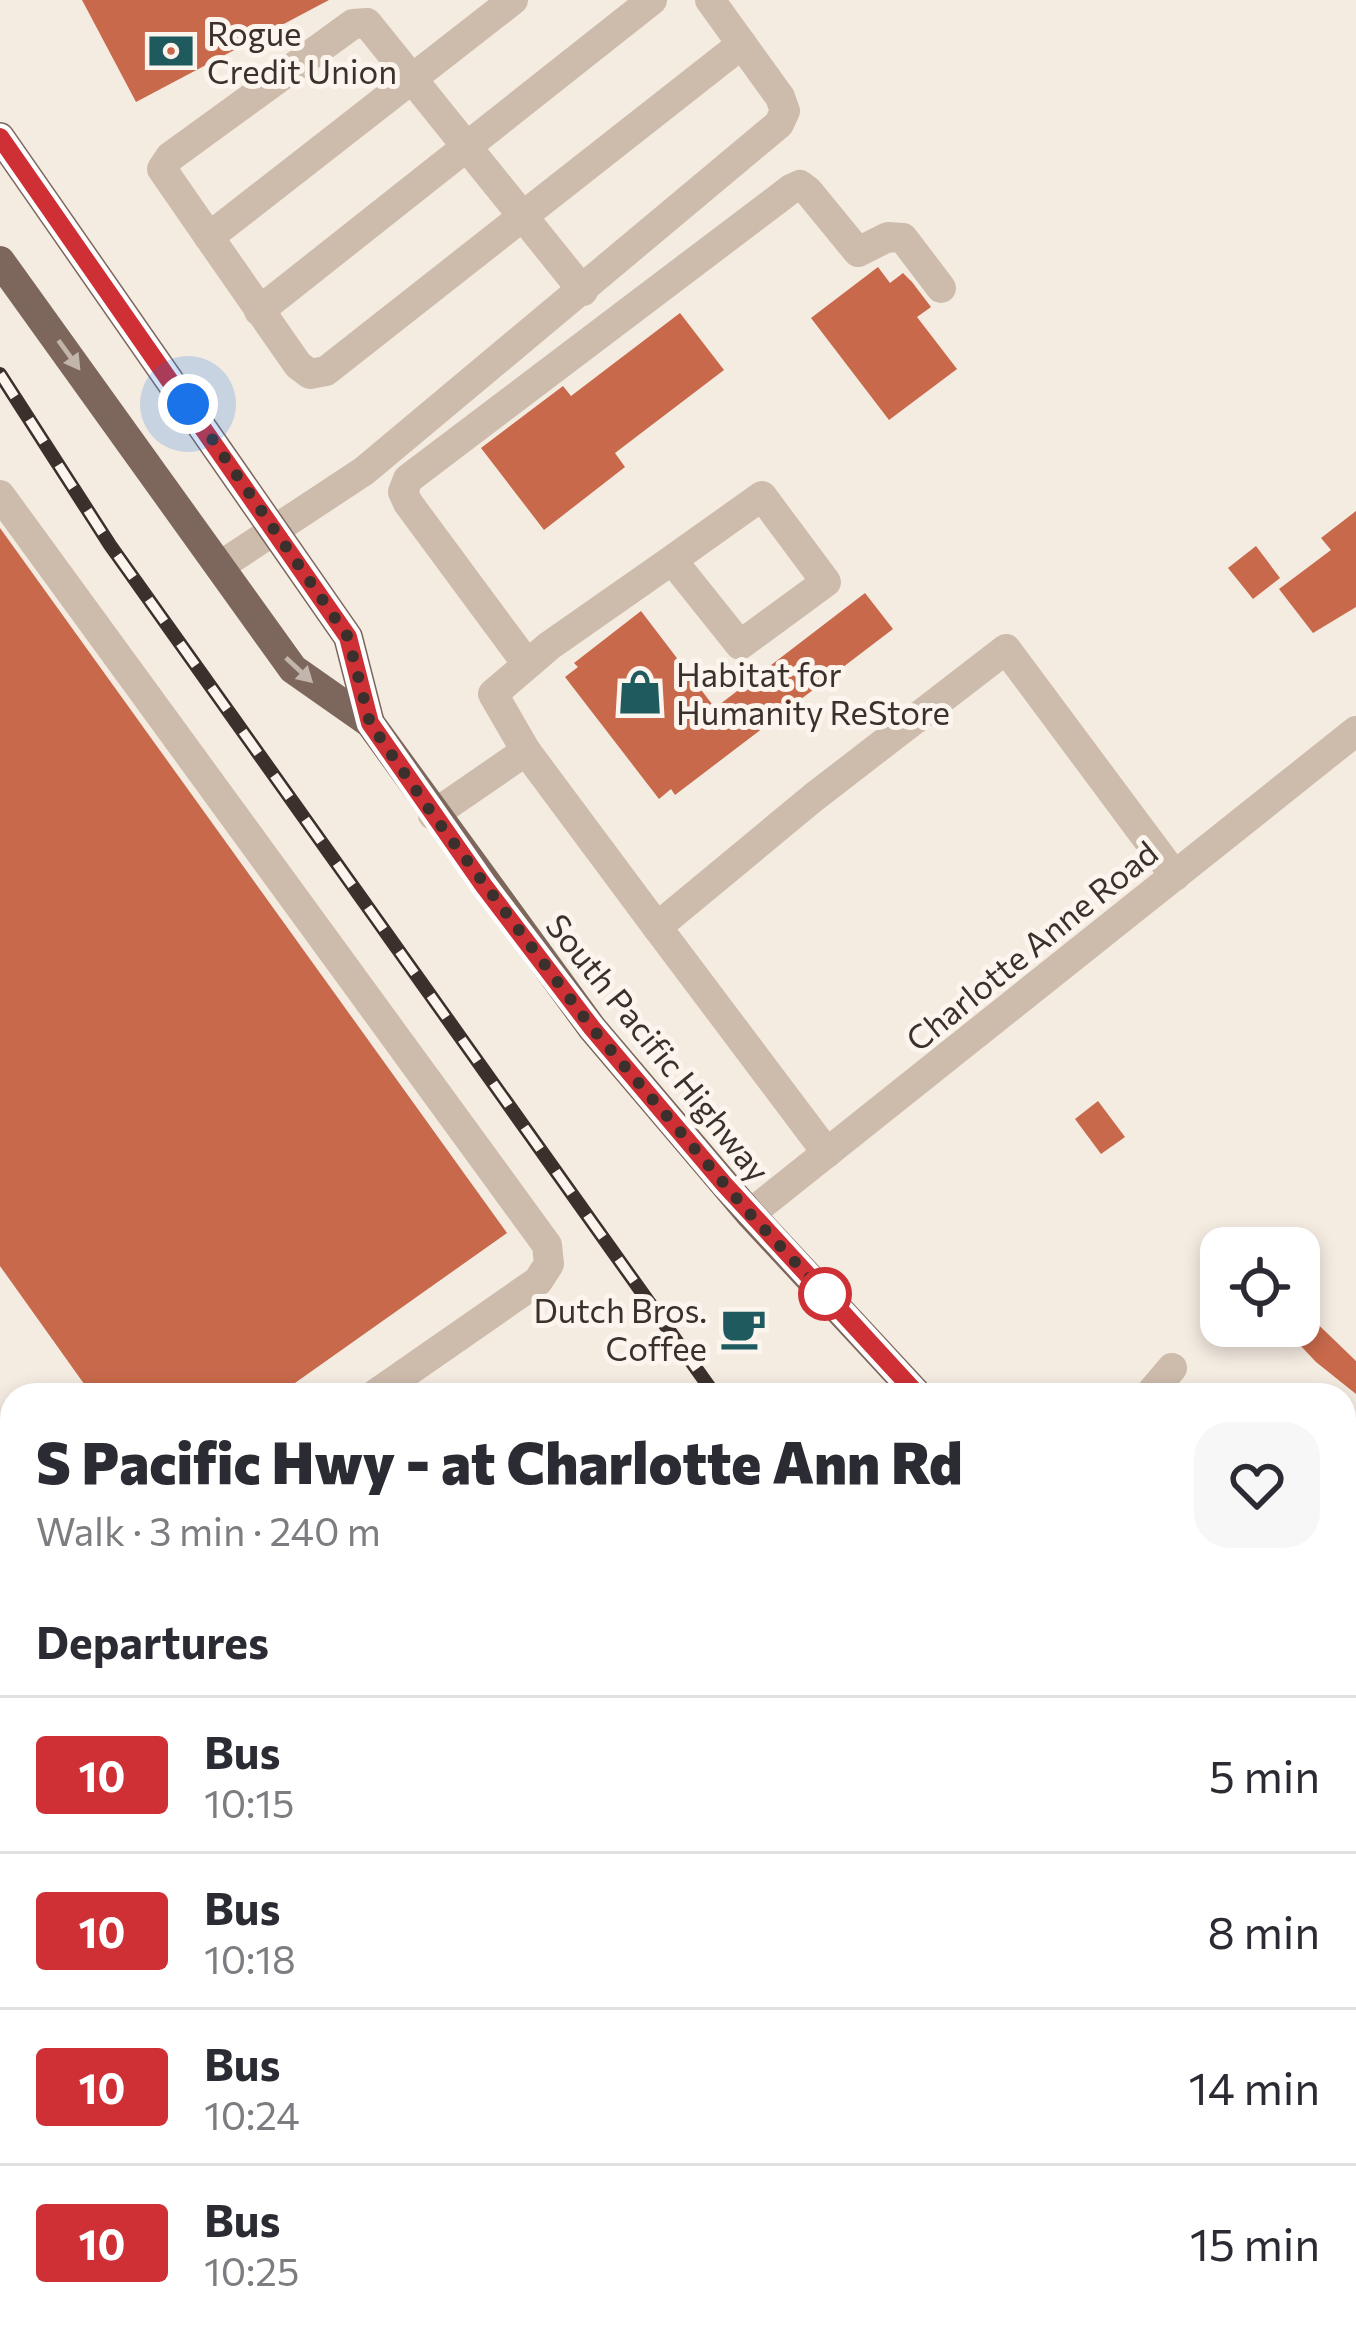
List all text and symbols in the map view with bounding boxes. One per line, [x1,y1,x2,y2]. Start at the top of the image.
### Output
place label: Rogue Credit Union [207,12,397,91]
bank icon: Rogue Credit Union [146,26,196,76]
one-way arrow [57,339,80,371]
your location [158,374,218,434]
place label: Habitat for Humanity ReStore [676,653,950,732]
one-way arrow [284,656,313,683]
shop icon: Habitat for Humanity ReStore [615,667,665,717]
street label: Charlotte Anne Road [897,831,1165,1059]
street label: South Pacific Highway [538,905,780,1189]
map controls [1200,1227,1320,1347]
button: locate [1200,1227,1320,1347]
unlabelled marker [800,1269,850,1319]
place label: Dutch Bros. Coffee [534,1289,707,1368]
cafe icon: Dutch Bros. Coffee [718,1303,768,1353]
button: heart [1194,1422,1320,1548]
text: S Pacific Hwy - at Charlotte Ann Rd [36,1426,963,1496]
text: Walk · 3 min · 240 m [36,1506,381,1554]
text: Departures [36,1613,269,1668]
text: Bus [204,1723,280,1778]
text: 5 min [1209,1747,1320,1802]
text: 10 [79,1749,125,1801]
text: 10:15 [204,1778,294,1826]
text: Bus [204,1879,280,1934]
text: 8 min [1207,1903,1320,1958]
text: 10 [79,1905,125,1957]
text: 10:18 [204,1934,296,1982]
text: Bus [204,2035,280,2090]
text: 14 min [1189,2059,1320,2114]
text: 10 [79,2061,125,2113]
text: 10:24 [204,2090,300,2138]
text: Bus [204,2191,280,2246]
text: 15 min [1190,2215,1320,2270]
text: 10 [79,2217,125,2269]
text: 10:25 [204,2246,299,2294]

